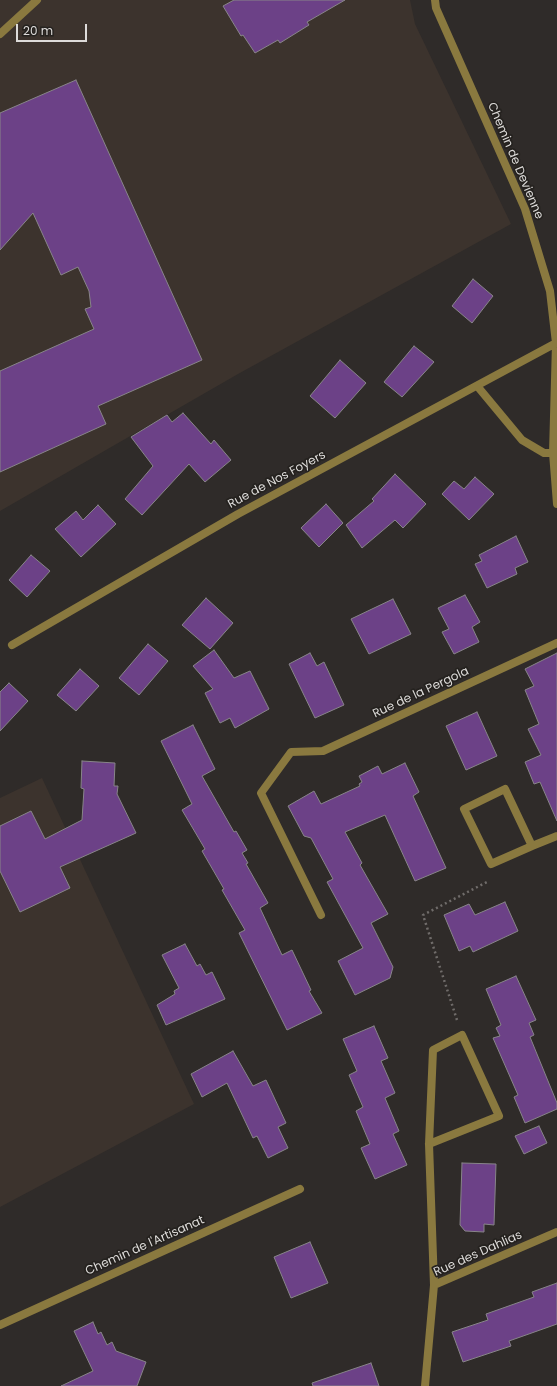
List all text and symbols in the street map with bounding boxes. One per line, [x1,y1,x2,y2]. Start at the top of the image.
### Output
scale bar [18,16,89,42]
text: 20 m [23,22,53,39]
street label: Chemin de Devienne [484,101,546,221]
street label: Rue de Nos Foyers [226,448,328,512]
street label: Rue de la Pergola [371,664,471,722]
street label: Chemin de l'Artisanat [83,1213,207,1279]
street label: Rue des Dahlias [432,1228,524,1280]

